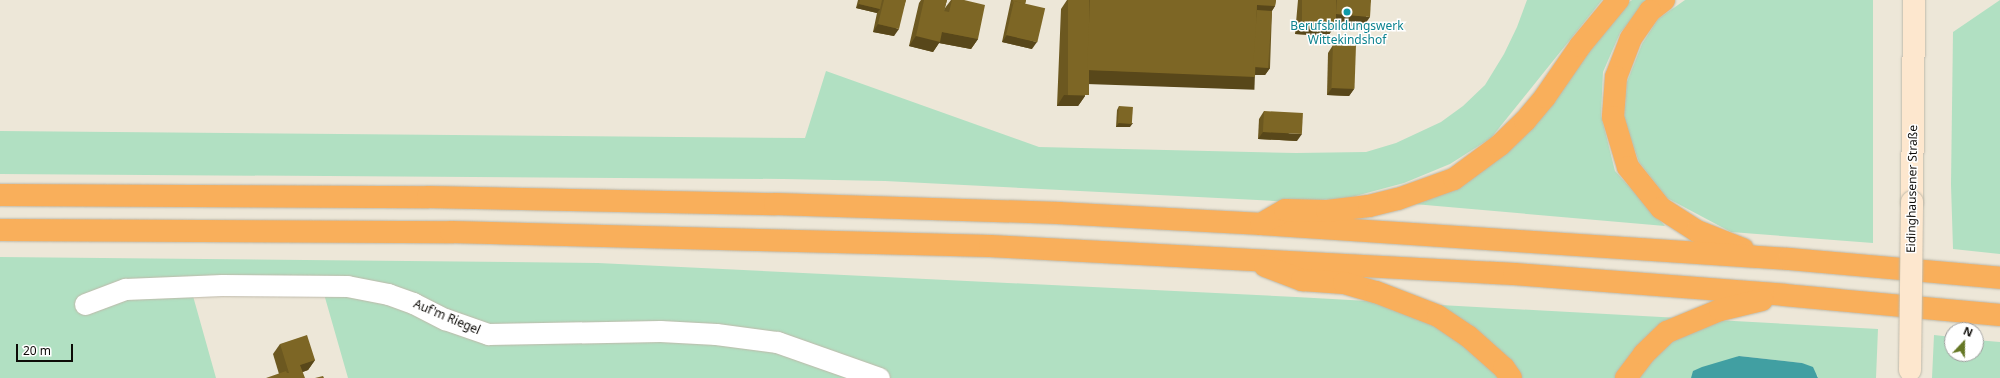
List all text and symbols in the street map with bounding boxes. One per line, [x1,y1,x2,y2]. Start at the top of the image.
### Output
marker: Berufsbildungswerk Wittekindshof [1342,7,1352,17]
place label: Berufsbildungswerk Wittekindshof [1290,19,1404,47]
street label: Eidinghausener Straße [1904,125,1920,253]
street label: Auf'm Riegel [411,296,483,338]
north arrow [1944,322,1984,362]
text: N [1961,323,1975,340]
scale bar [18,336,75,362]
text: 20 m [23,342,51,359]

